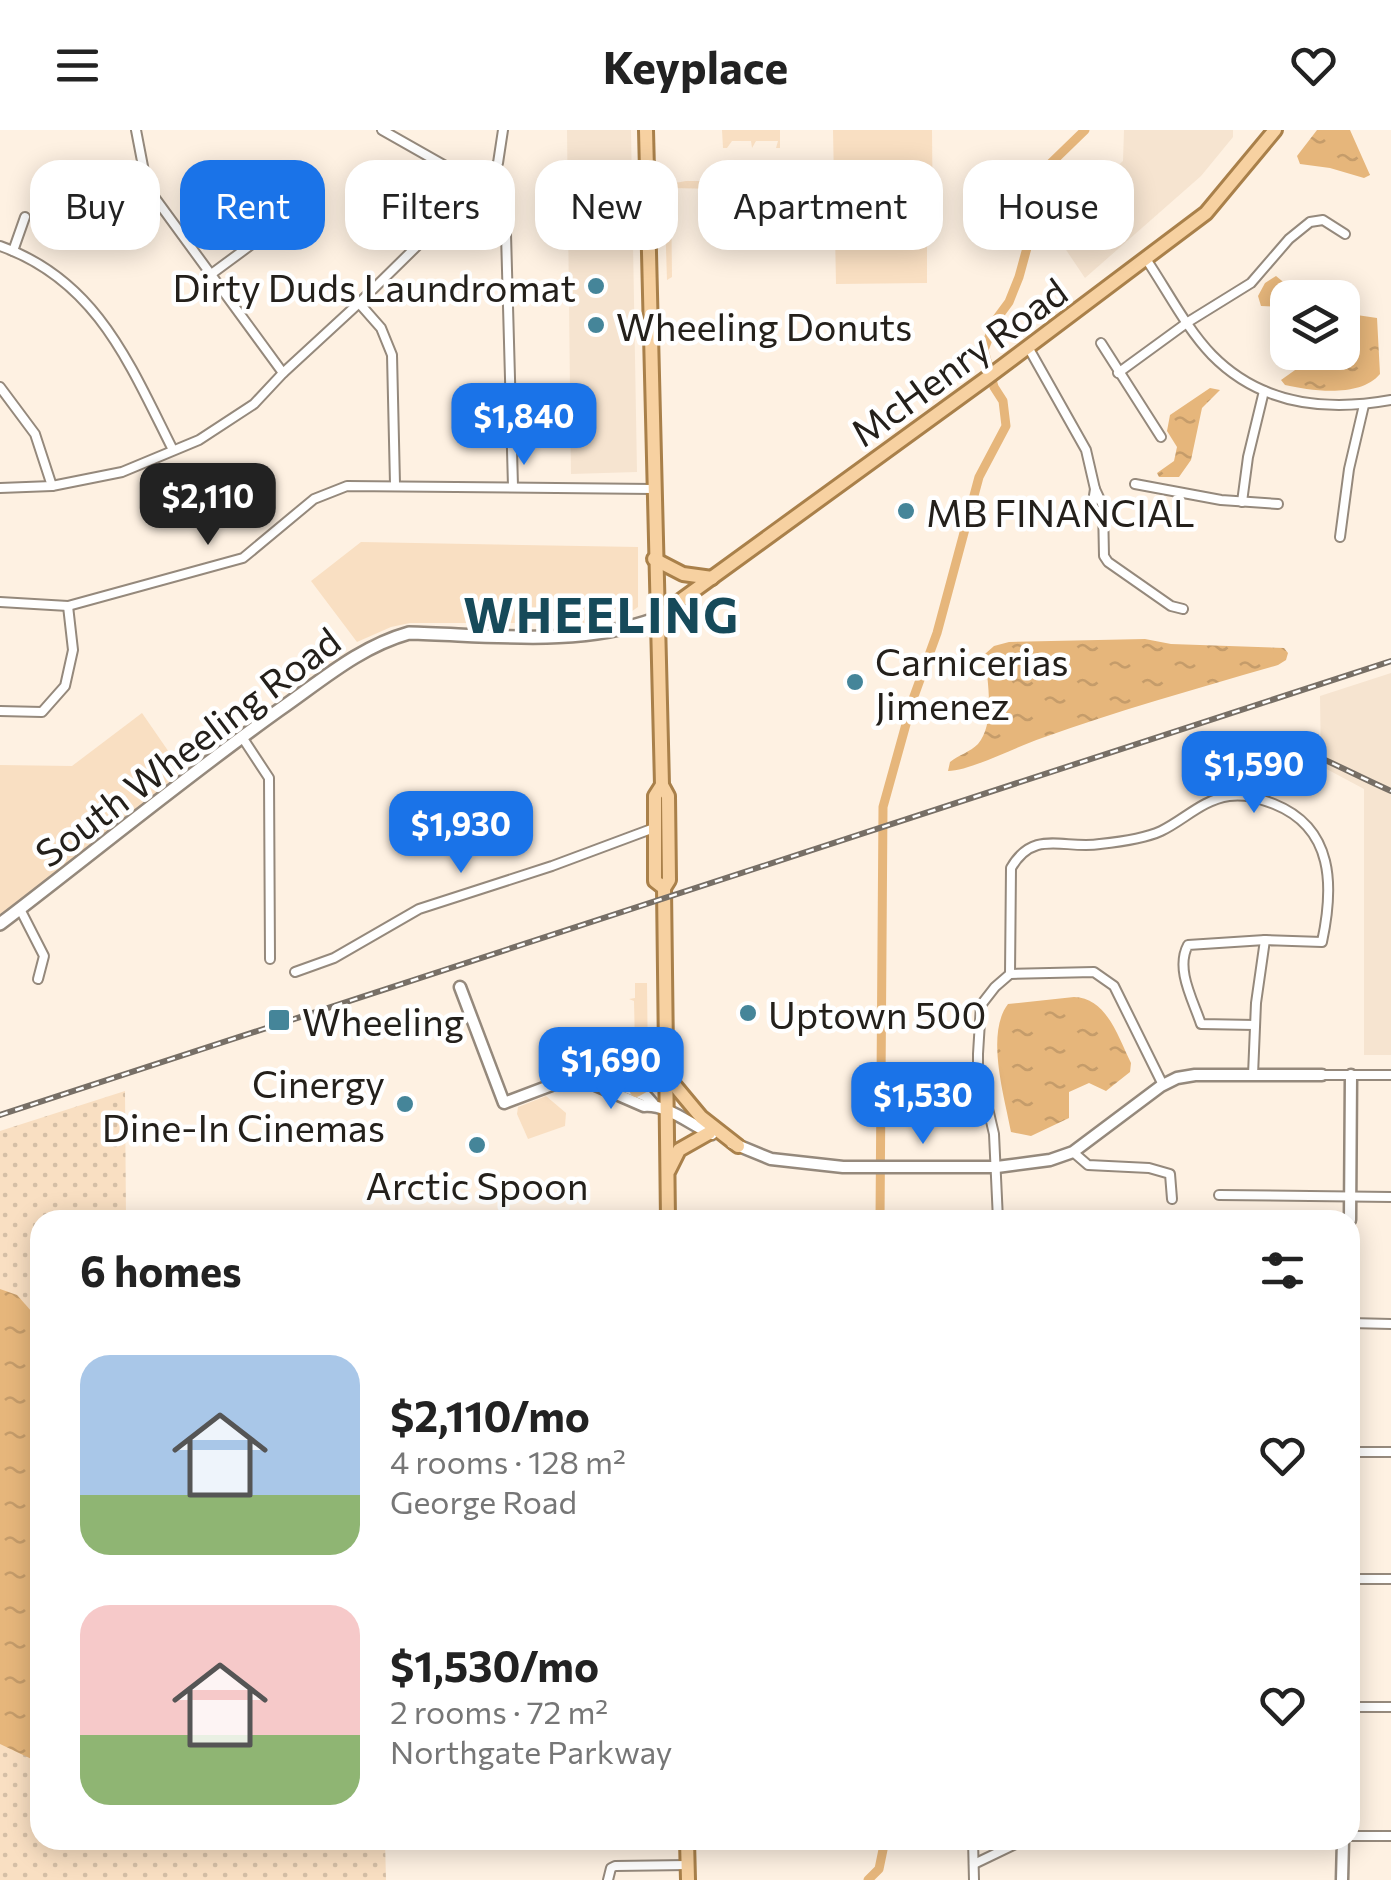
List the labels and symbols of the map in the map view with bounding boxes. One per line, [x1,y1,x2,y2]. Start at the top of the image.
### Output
place label: Dirty Duds Laundromat [172,263,576,310]
street label: McHenry Road [841,267,1075,455]
marker: Dirty Duds Laundromat [585,275,607,297]
place label: Wheeling Donuts [616,302,912,349]
marker: Wheeling Donuts [585,314,607,336]
pin: $1,840 [443,383,605,468]
pin: $2,110 [127,463,289,548]
place label: MB FINANCIAL [926,488,1195,535]
marker: MB FINANCIAL [895,500,917,522]
district label: WHEELING [463,584,741,643]
street label: South Wheeling Road [25,616,349,876]
place label: Carnicerias Jimenez [875,637,1069,728]
marker: Carnicerias Jimenez [844,671,866,693]
pin: $1,590 [1173,731,1335,816]
pin: $1,930 [380,791,542,876]
place label: Uptown 500 [768,990,986,1037]
place label: Wheeling [302,997,464,1044]
marker: Uptown 500 [737,1002,759,1024]
marker: Wheeling [266,1007,292,1033]
pin: $1,690 [530,1027,692,1112]
place label: Cinergy Dine-In Cinemas [102,1059,385,1150]
pin: $1,530 [842,1062,1004,1147]
marker: Cinergy Dine-In Cinemas [394,1093,416,1115]
marker: Arctic Spoon [466,1134,488,1156]
place label: Arctic Spoon [366,1161,588,1208]

